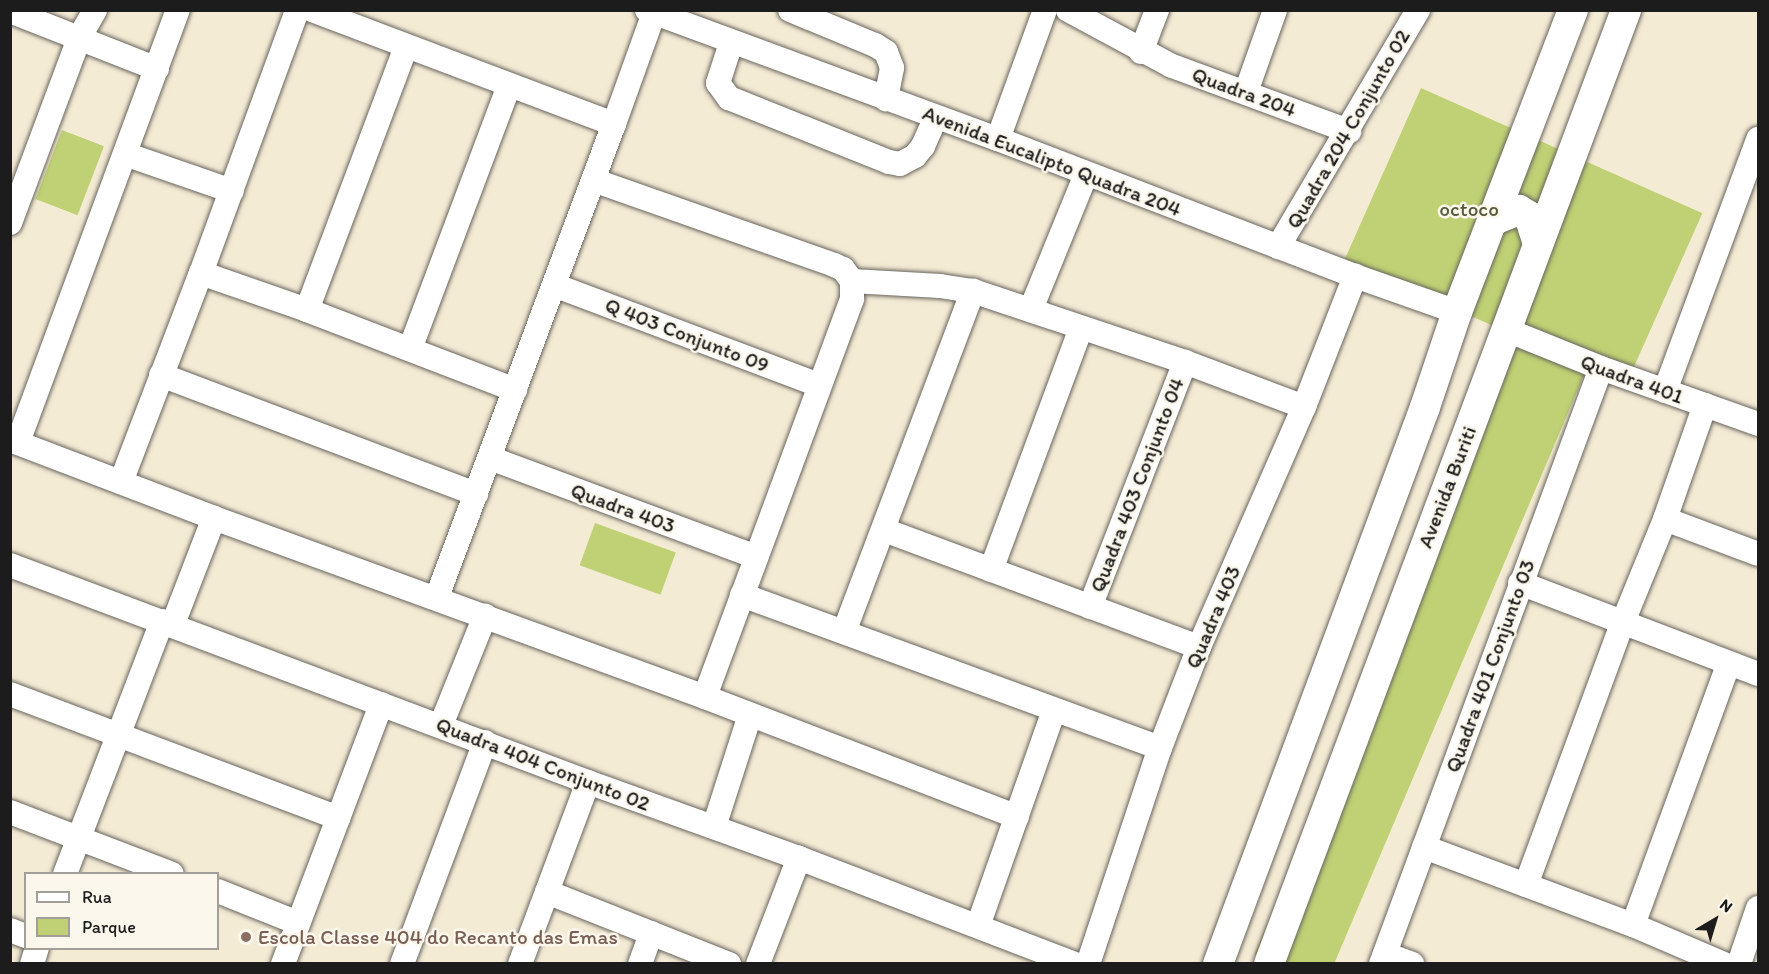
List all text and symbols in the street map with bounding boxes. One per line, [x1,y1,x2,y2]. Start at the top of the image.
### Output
street label: Quadra 204 Conjunto 02 [1281,25,1415,233]
street label: Quadra 204 [1189,62,1299,122]
street label: Avenida Eucalipto Quadra 204 [919,100,1185,222]
park label: octoco [1439,196,1499,222]
street label: Q 403 Conjunto 09 [601,292,773,378]
street label: Quadra 401 [1577,349,1687,409]
street label: Quadra 403 Conjunto 04 [1084,374,1190,596]
street label: Avenida Buriti [1412,422,1482,552]
street label: Quadra 403 [567,477,679,539]
street label: Quadra 401 Conjunto 03 [1440,556,1540,776]
street label: Quadra 403 [1180,562,1246,672]
street label: Quadra 404 Conjunto 02 [432,712,654,816]
legend [24,872,219,950]
text: Rua [82,886,112,908]
north arrow [1685,890,1745,950]
text: N [1716,895,1736,916]
text: Parque [82,916,136,938]
place label: Escola Classe 404 do Recanto das Emas [258,924,617,950]
marker: Escola Classe 404 do Recanto das Emas [239,930,253,944]

